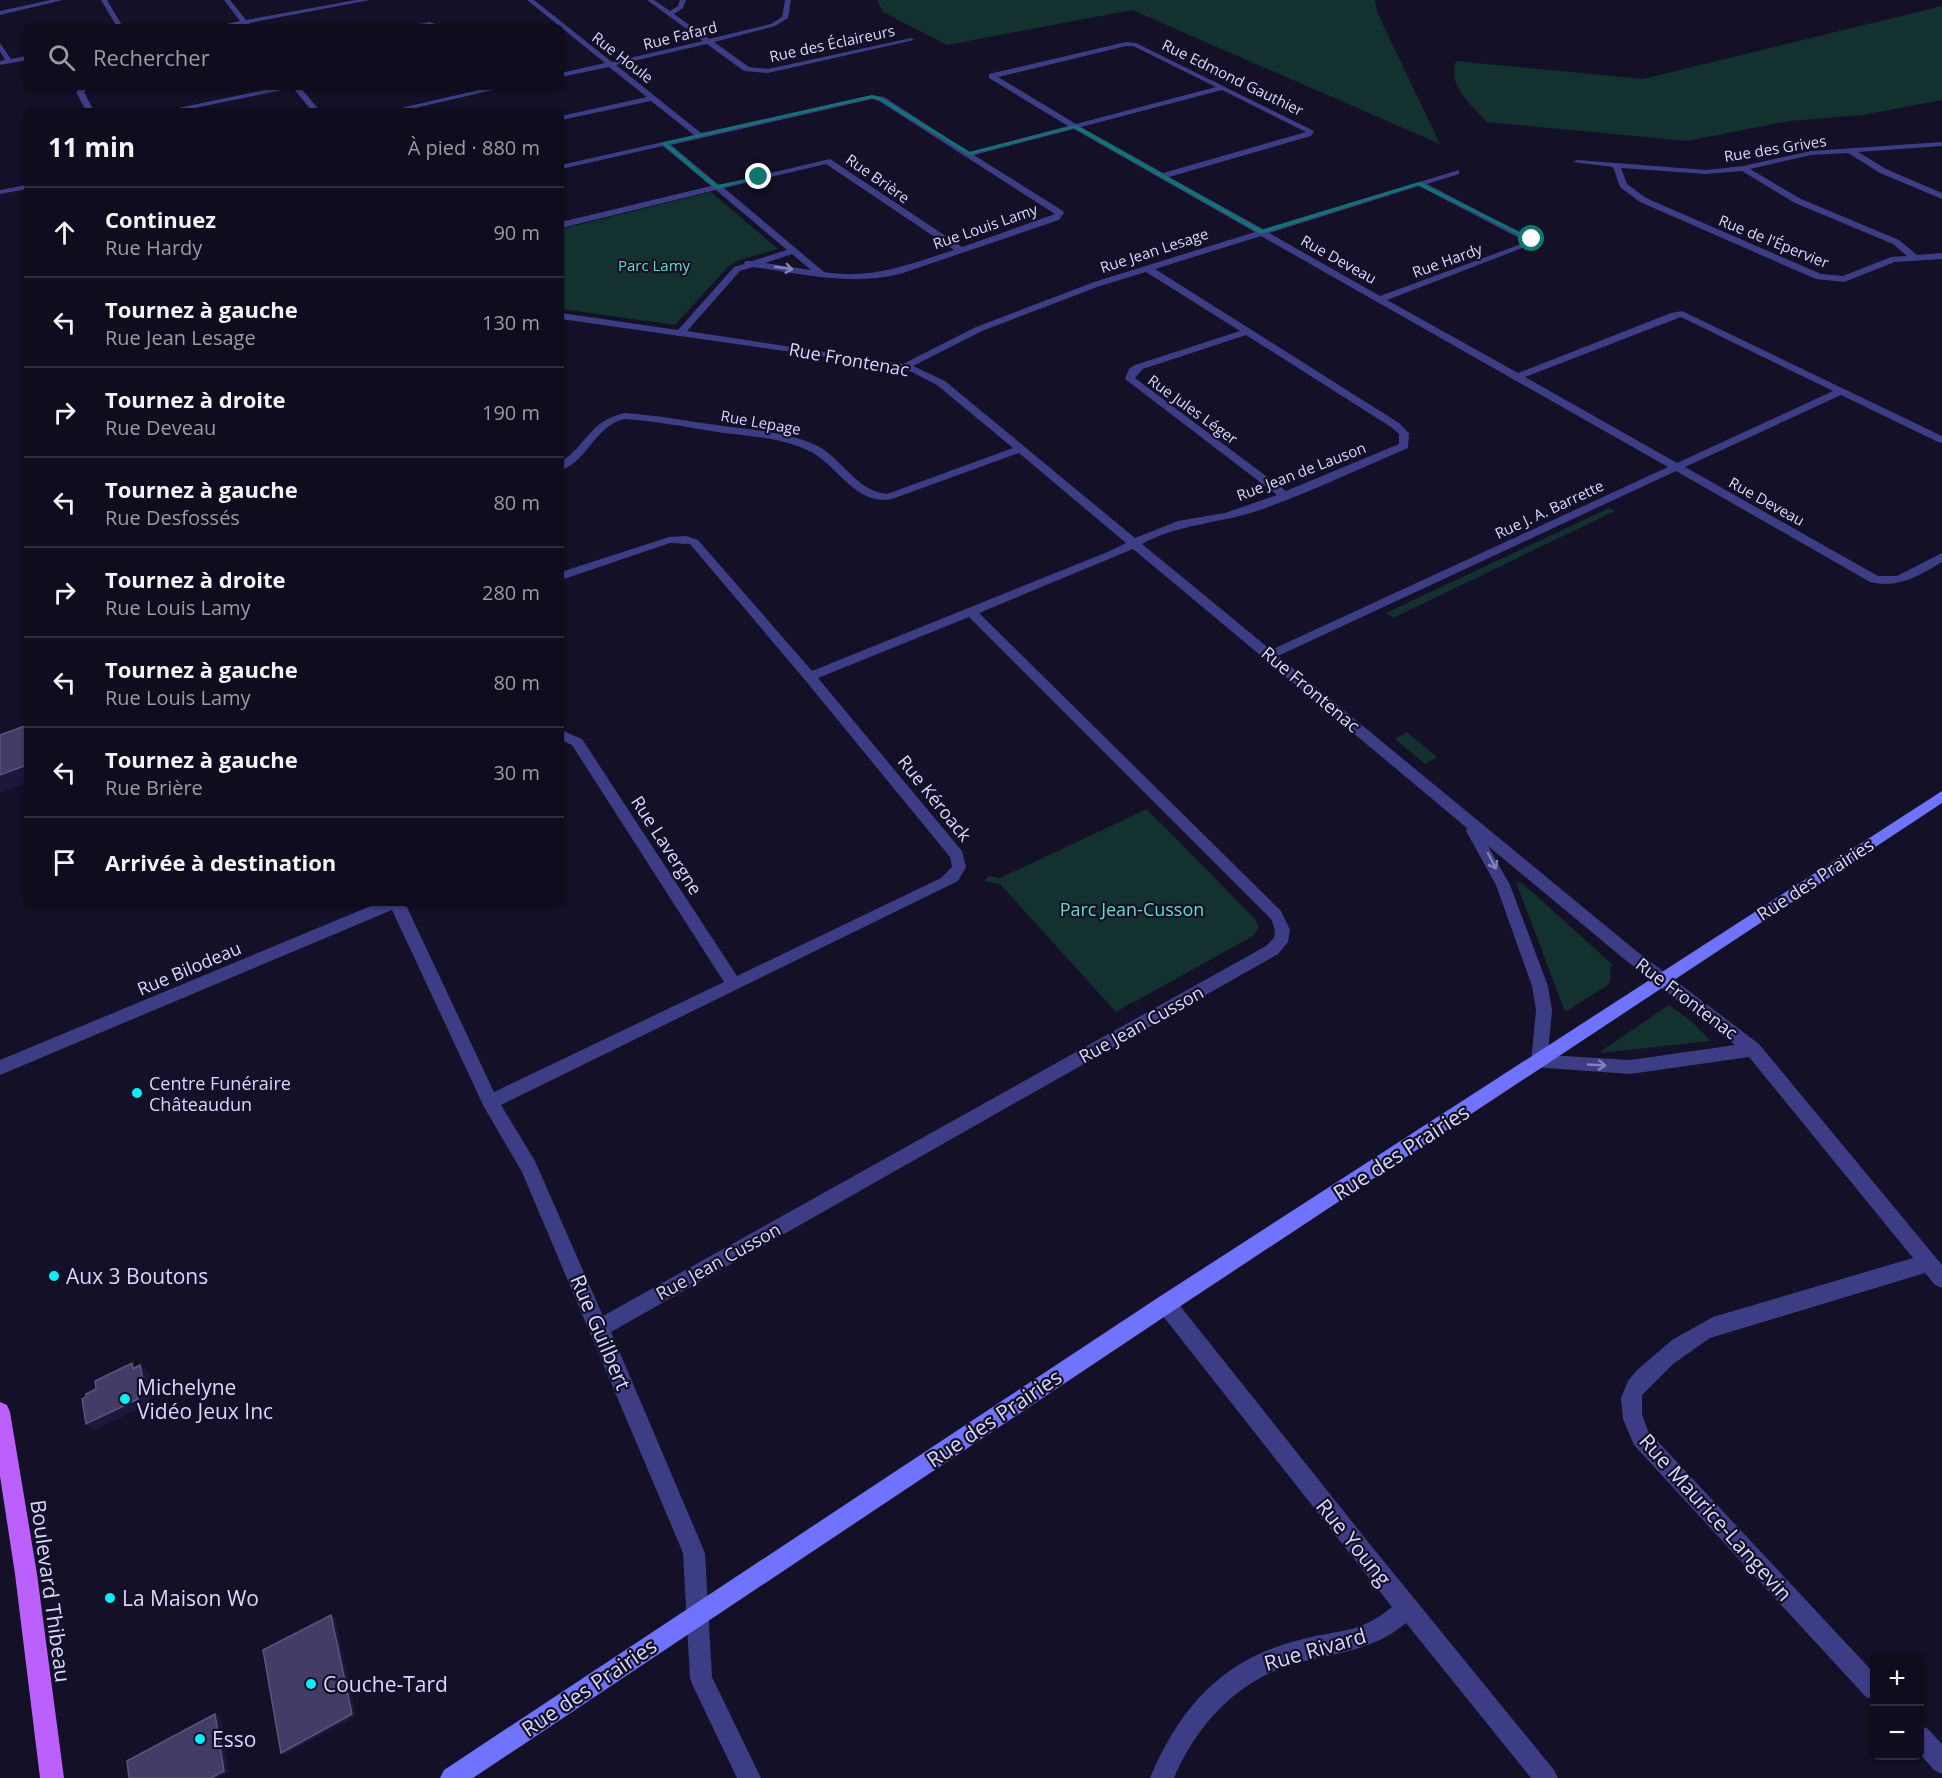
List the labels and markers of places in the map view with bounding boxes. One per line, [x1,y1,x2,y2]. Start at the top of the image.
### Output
place label: Centre Funéraire Châteaudun [149,1071,291,1116]
marker: Centre Funéraire Châteaudun [130,1086,144,1100]
place label: Aux 3 Boutons [66,1262,208,1290]
marker: Aux 3 Boutons [47,1269,61,1283]
place label: Michelyne Vidéo Jeux Inc [137,1373,273,1425]
marker: Michelyne Vidéo Jeux Inc [118,1392,132,1406]
place label: La Maison Wo [122,1584,259,1612]
marker: La Maison Wo [103,1591,117,1605]
place label: Couche-Tard [323,1670,448,1698]
marker: Couche-Tard [304,1677,318,1691]
place label: Esso [212,1725,256,1753]
marker: Esso [193,1732,207,1746]

